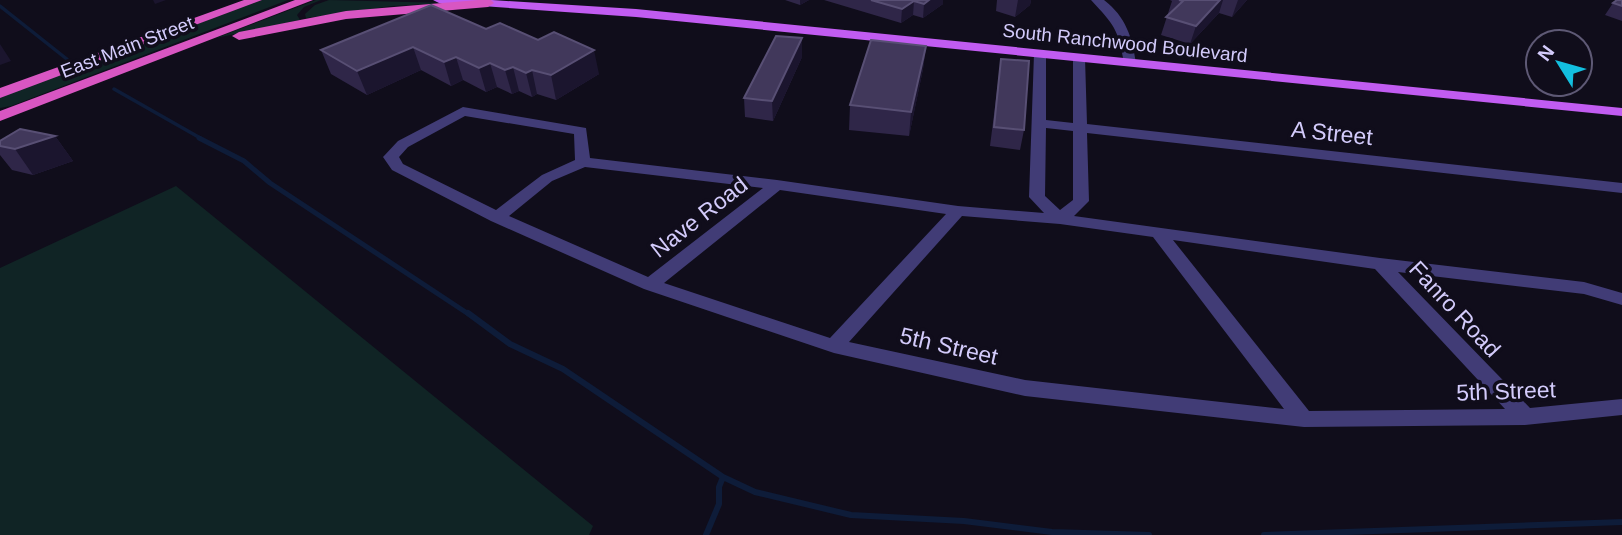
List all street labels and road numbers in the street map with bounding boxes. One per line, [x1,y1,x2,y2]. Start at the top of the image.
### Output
street label: East Main Street [58,12,197,82]
street label: South Ranchwood Boulevard [1002,20,1248,66]
street label: A Street [1290,116,1375,150]
street label: Nave Road [646,171,752,263]
street label: Fanro Road [1404,256,1506,362]
street label: 5th Street [897,322,1001,370]
street label: 5th Street [1456,376,1557,406]

